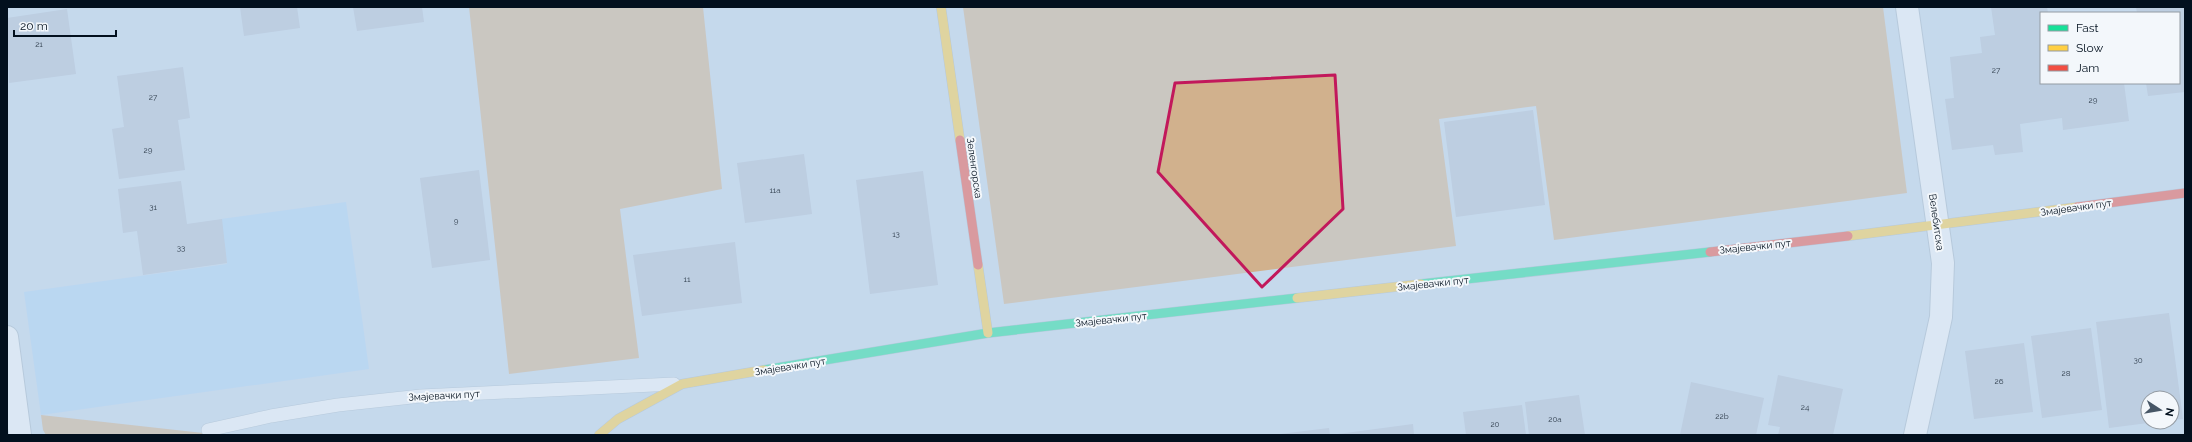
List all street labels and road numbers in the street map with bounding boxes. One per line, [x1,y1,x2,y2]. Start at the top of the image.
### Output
street label: Зеленгорска [965,137,984,199]
street label: Велебитска [1927,193,1946,251]
street label: Змајевачки пут [2040,197,2112,218]
street label: Змајевачки пут [1719,237,1791,256]
street label: Змајевачки пут [1397,274,1469,293]
street label: Змајевачки пут [1075,310,1147,329]
street label: Змајевачки пут [754,355,826,378]
street label: Змајевачки пут [408,388,480,403]

